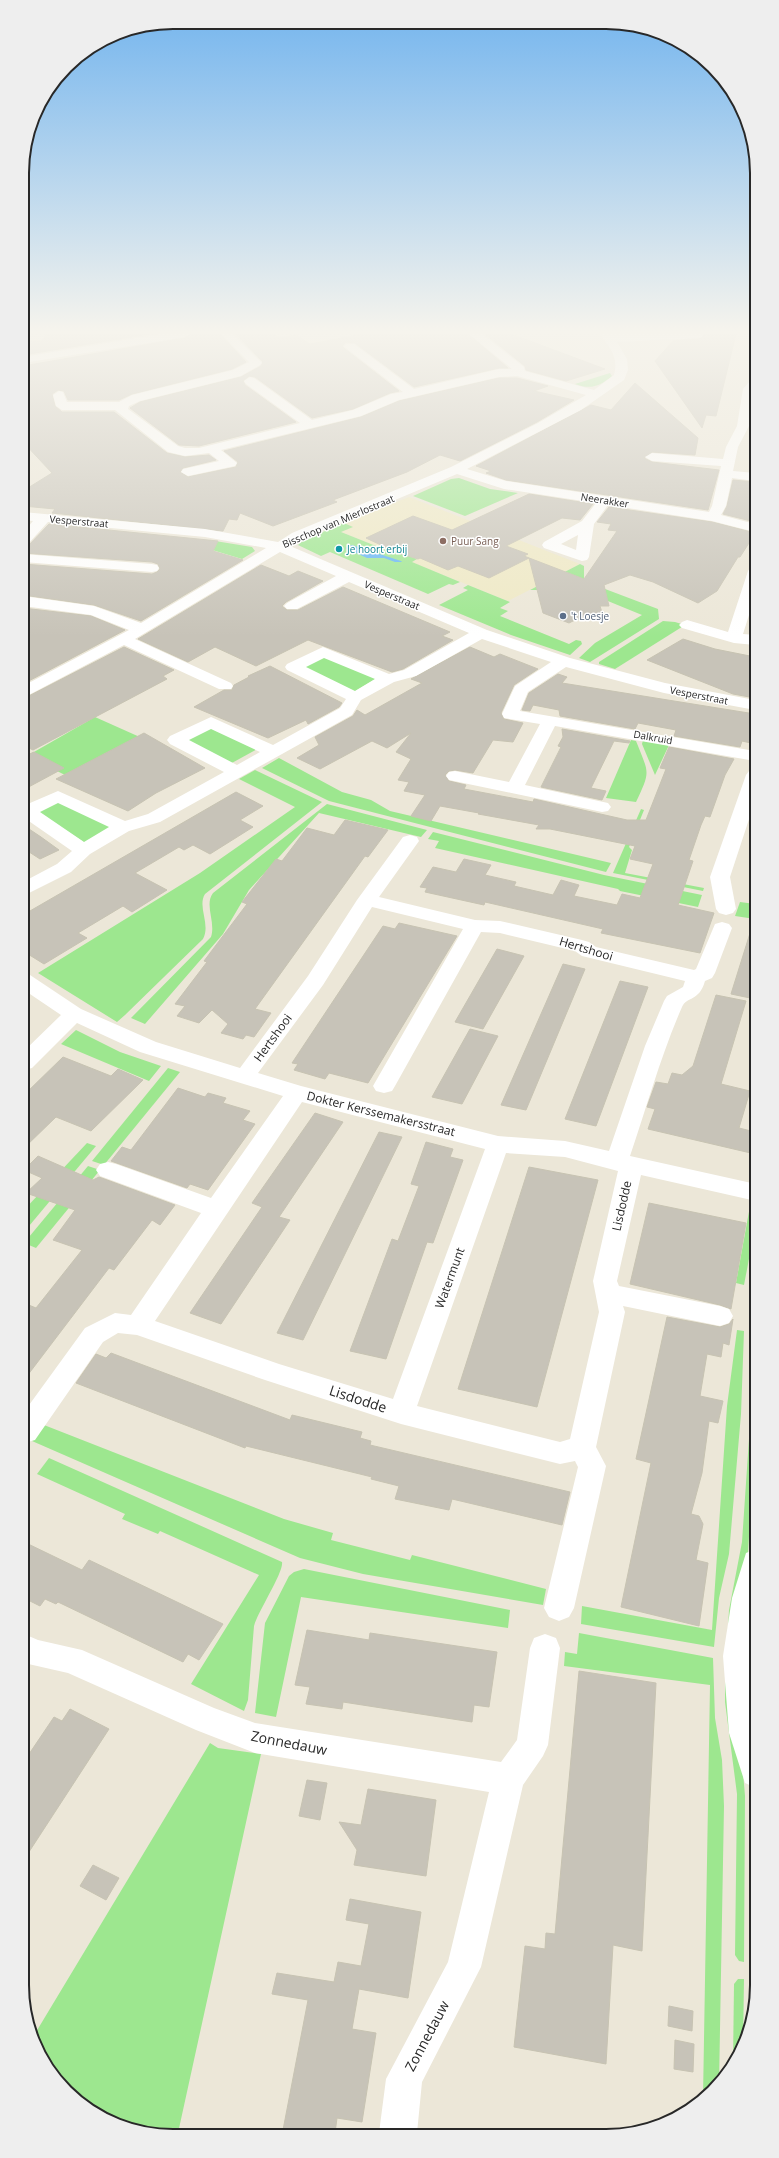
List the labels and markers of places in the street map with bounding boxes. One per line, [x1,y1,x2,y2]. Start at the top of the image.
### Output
place label: Puur Sang [451,534,499,548]
marker: Puur Sang [438,536,448,546]
place label: Je hoort erbij [346,542,407,556]
marker: Je hoort erbij [334,544,344,554]
place label: 't Loesje [571,609,609,623]
marker: 't Loesje [558,611,568,621]

